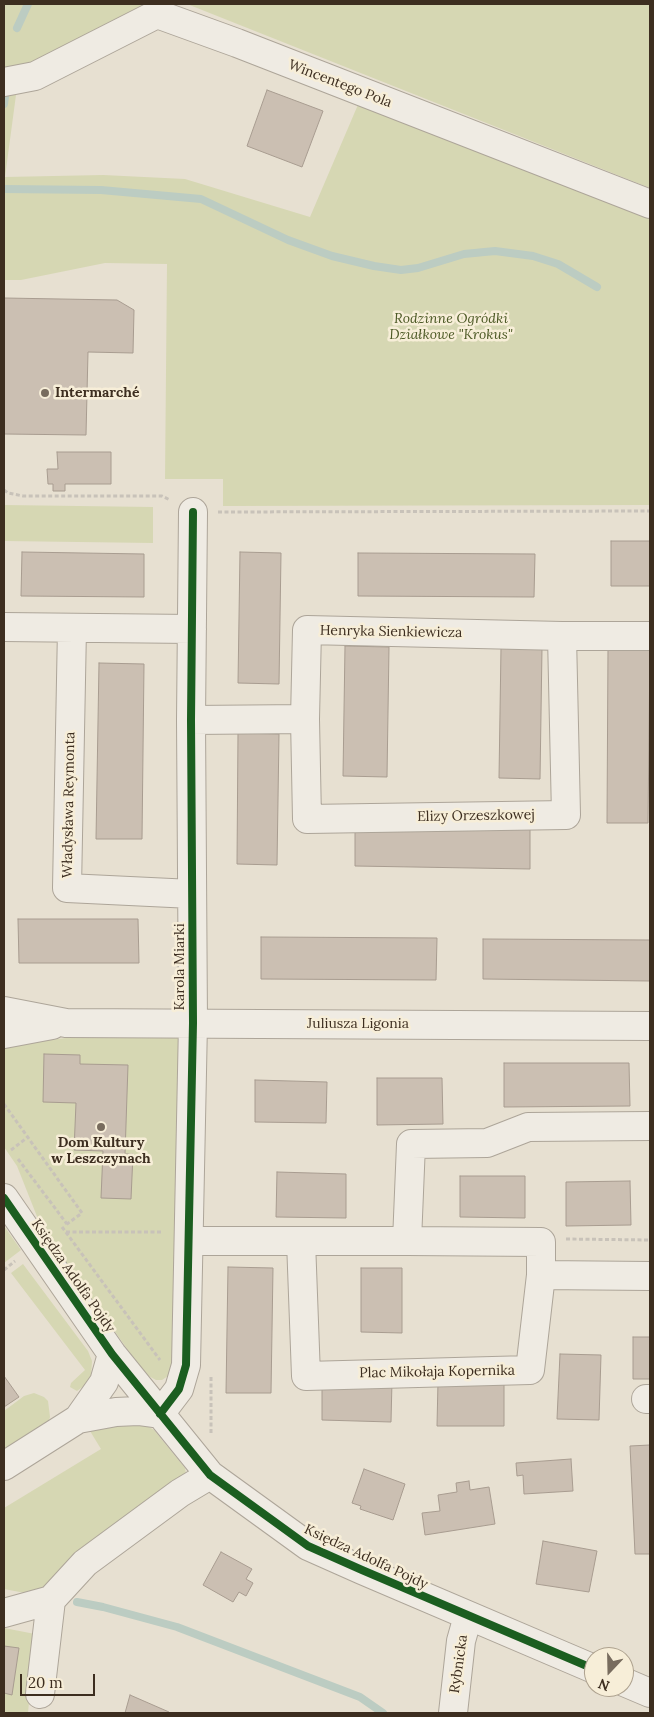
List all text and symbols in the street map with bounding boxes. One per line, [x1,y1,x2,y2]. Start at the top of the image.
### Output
street label: Wincentego Pola [286,57,394,111]
park label: Rodzinne Ogródki Działkowe "Krokus" [389,311,513,344]
place label: Intermarché [55,385,139,401]
marker: Intermarché [39,387,51,399]
street label: Henryka Sienkiewicza [320,622,462,642]
street label: Władysława Reymonta [59,732,79,878]
street label: Elizy Orzeszkowej [417,807,535,825]
street label: Karola Miarki [172,923,188,1011]
street label: Juliusza Ligonia [307,1016,409,1032]
marker: Dom Kultury w Leszczynach [95,1121,107,1133]
place label: Dom Kultury w Leszczynach [51,1135,151,1168]
street label: Księdza Adolfa Pojdy [28,1216,118,1336]
street label: Plac Mikołaja Kopernika [359,1362,515,1382]
street label: Księdza Adolfa Pojdy [301,1521,431,1593]
street label: Rybnicka [447,1634,471,1694]
north arrow [584,1647,634,1697]
scale bar [22,1664,98,1696]
text: 20 m [28,1673,63,1692]
text: N [596,1675,612,1695]

